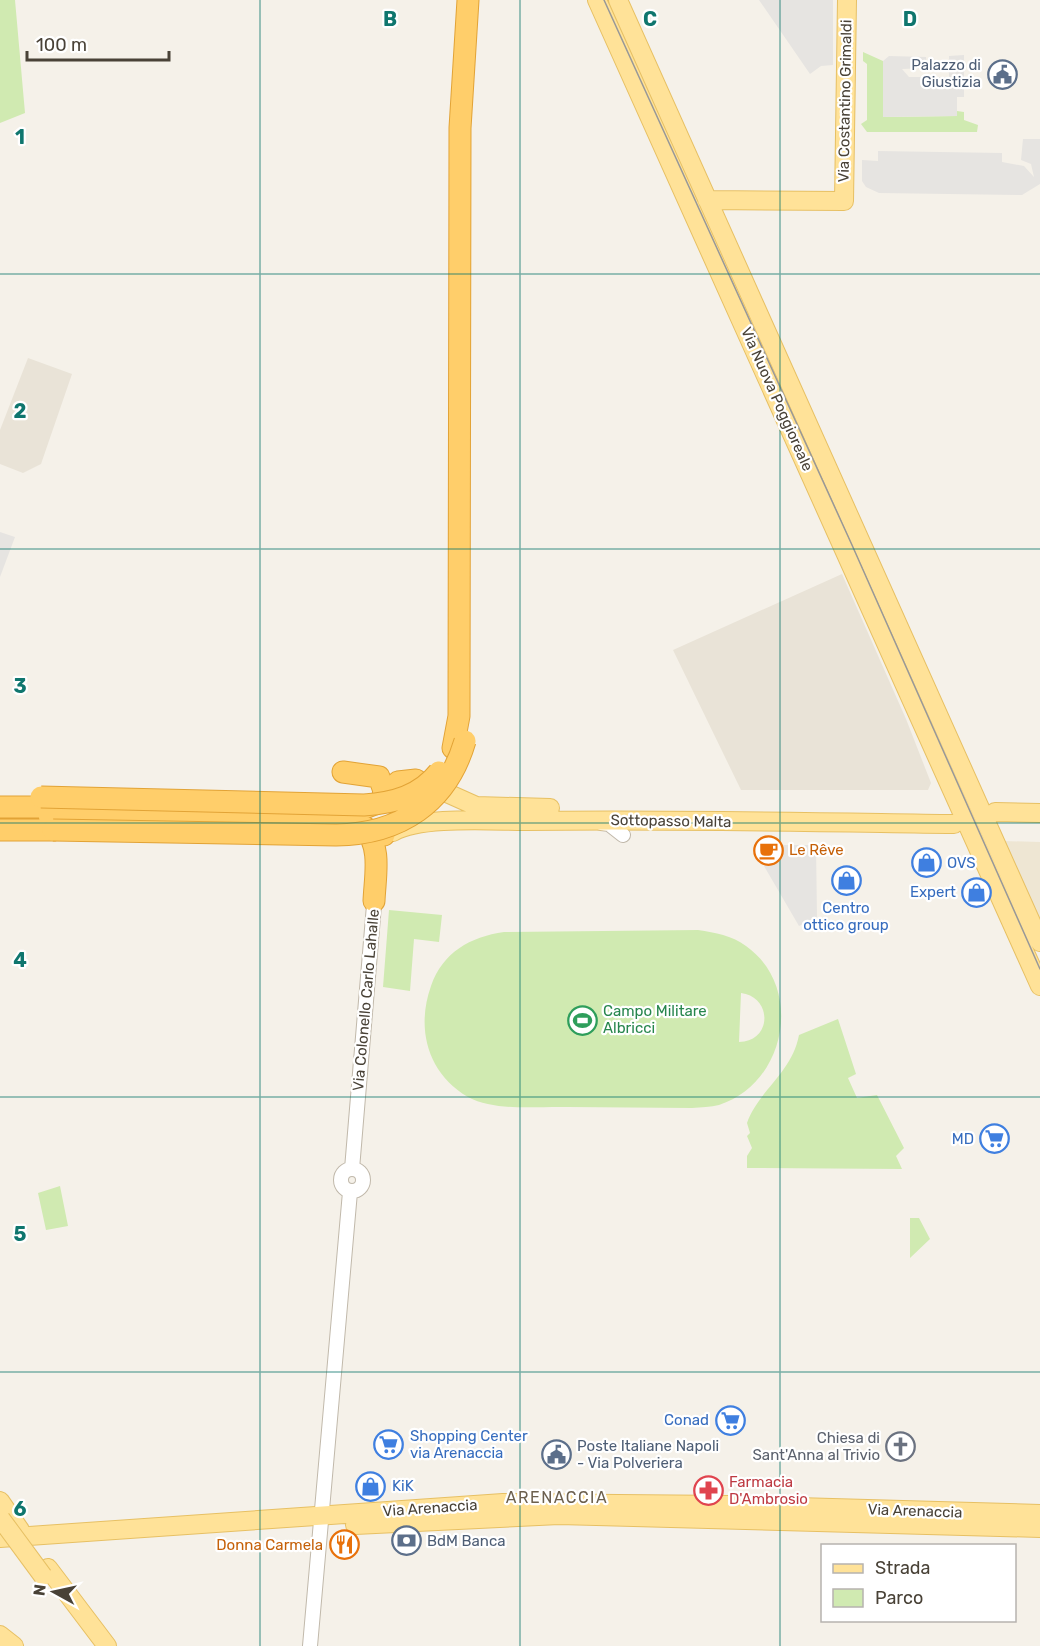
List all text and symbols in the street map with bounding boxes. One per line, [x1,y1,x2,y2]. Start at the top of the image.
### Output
text: B [383,7,397,31]
text: C [643,7,657,31]
text: D [903,7,917,31]
street label: Via Costantino Grimaldi [835,19,855,183]
scale bar [27,24,170,62]
text: 100 m [36,34,87,56]
place label: Palazzo di Giustizia [911,56,981,91]
public building icon: Palazzo di Giustizia [986,58,1018,90]
text: 1 [15,125,25,149]
street label: Via Nuova Poggioreale [737,324,817,474]
text: 2 [14,399,27,423]
text: 3 [13,674,27,698]
street label: Sottopasso Malta [610,811,732,831]
cafe icon: Le Rêve [752,834,784,866]
place label: Le Rêve [789,841,844,859]
shop icon: OVS [910,847,942,879]
place label: OVS [947,854,976,872]
shop icon: Centro ottico group [830,865,862,897]
shop icon: Expert [961,876,993,908]
place label: Expert [910,883,956,901]
place label: Centro ottico group [803,899,889,934]
street label: Via Colonello Carlo Lahalle [349,908,383,1092]
text: 4 [13,948,27,972]
place label: Campo Militare Albricci [603,1002,707,1037]
sports icon: Campo Militare Albricci [566,1004,598,1036]
supermarket icon: MD [979,1123,1011,1155]
place label: MD [952,1130,974,1148]
text: 5 [14,1222,27,1246]
supermarket icon: Conad [714,1404,746,1436]
place label: Conad [664,1411,709,1429]
place label: Shopping Center via Arenaccia [410,1427,528,1462]
supermarket icon: Shopping Center via Arenaccia [373,1429,405,1461]
place label: Chiesa di Sant'Anna al Trivio [753,1429,880,1464]
church icon: Chiesa di Sant'Anna al Trivio [885,1431,917,1463]
place label: Poste Italiane Napoli - Via Polveriera [577,1437,719,1472]
public building icon: Poste Italiane Napoli - Via Polveriera [540,1439,572,1471]
shop icon: KiK [355,1470,387,1502]
place label: Farmacia D'Ambrosio [729,1473,808,1508]
pharmacy icon: Farmacia D'Ambrosio [692,1475,724,1507]
place label: KiK [392,1477,414,1495]
district label: ARENACCIA [506,1488,608,1507]
street label: Via Arenaccia [382,1496,478,1520]
text: 6 [13,1497,27,1521]
street label: Via Arenaccia [867,1500,963,1522]
bank icon: BdM Banca [390,1525,422,1557]
restaurant icon: Donna Carmela [328,1529,360,1561]
place label: BdM Banca [427,1532,505,1550]
place label: Donna Carmela [216,1536,323,1554]
legend [821,1544,1016,1622]
text: Strada [875,1557,931,1579]
north arrow [24,1562,84,1622]
text: N [29,1583,50,1597]
text: Parco [875,1587,923,1609]

